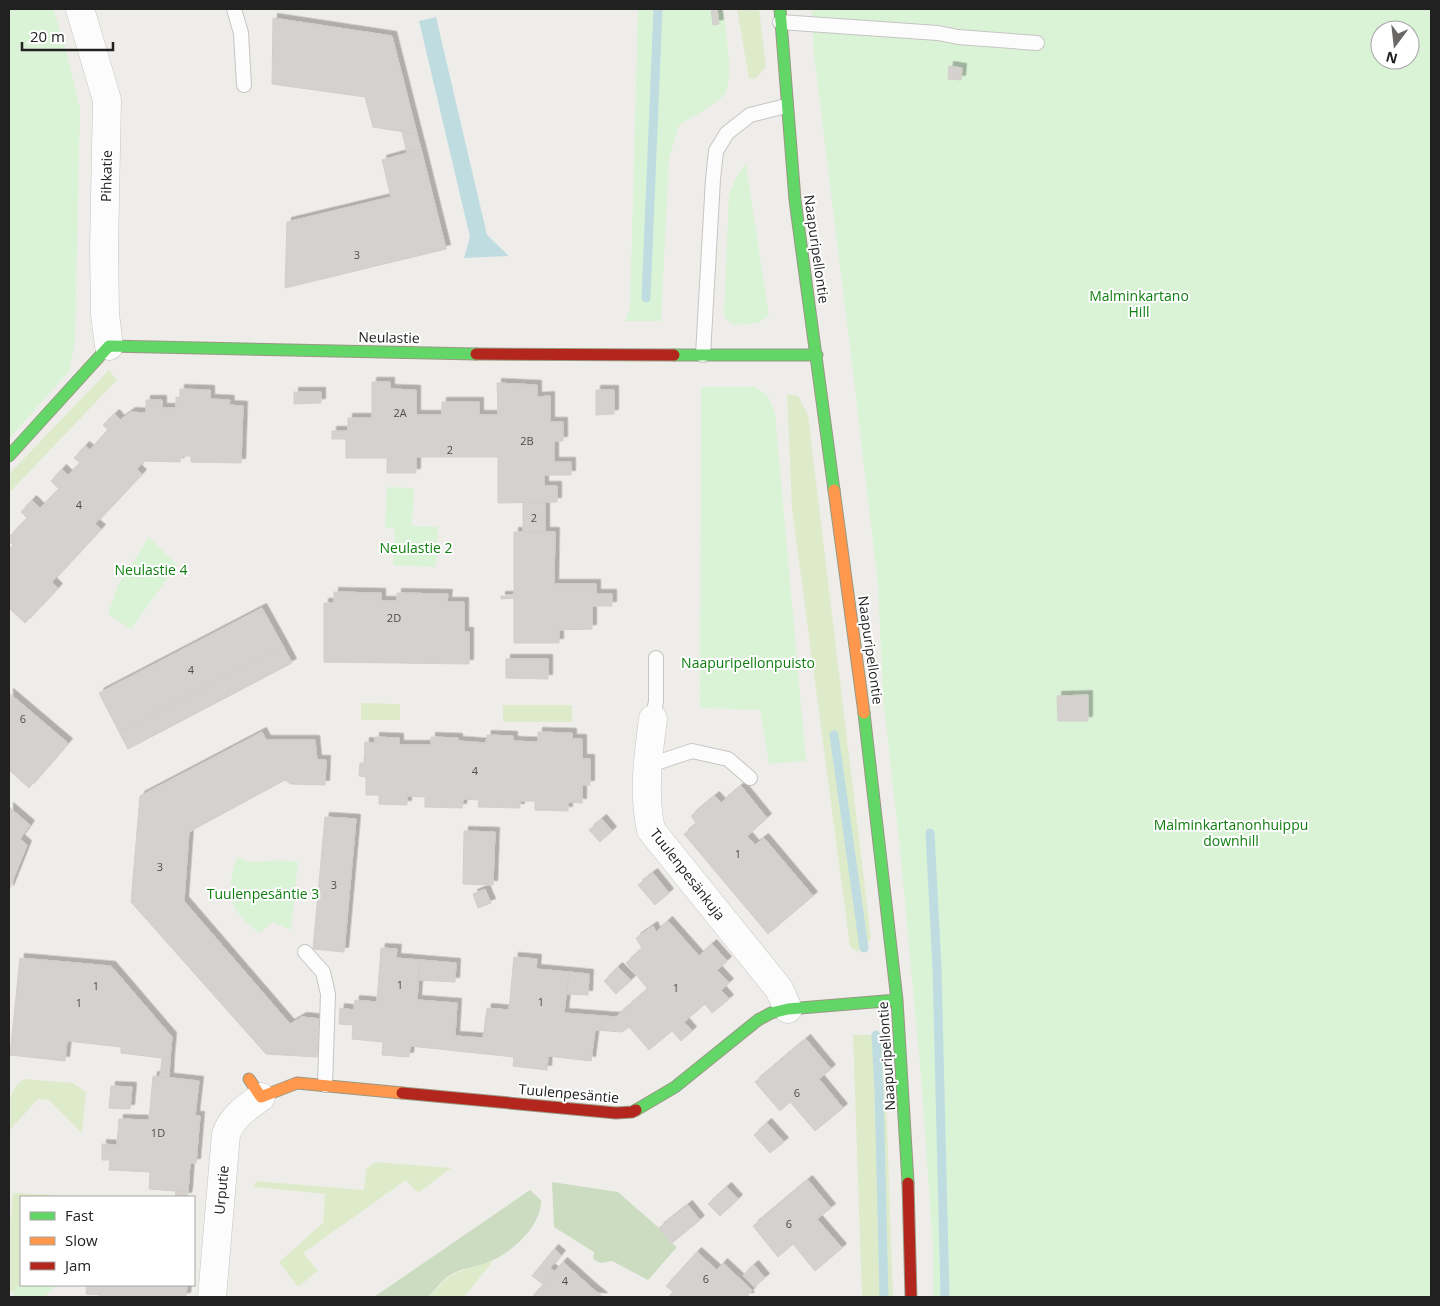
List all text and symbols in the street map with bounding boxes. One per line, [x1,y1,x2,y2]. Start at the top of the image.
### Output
scale bar [22,20,114,52]
north arrow [1370,20,1420,70]
text: 20 m [30,26,65,46]
text: N [1384,47,1399,69]
street label: Pihkatie [96,150,116,202]
street label: Naapuripellontie [800,194,834,305]
house number: 3 [354,247,360,262]
park label: Malminkartano Hill [1089,286,1189,321]
street label: Neulastie [358,327,420,347]
house number: 2A [393,405,407,420]
house number: 2B [520,433,534,448]
house number: 2 [447,442,453,457]
house number: 4 [76,497,83,512]
house number: 2 [531,510,537,525]
park label: Neulastie 2 [379,538,453,557]
park label: Neulastie 4 [114,560,188,579]
street label: Naapuripellontie [854,595,888,706]
house number: 2D [387,610,401,625]
park label: Naapuripellonpuisto [681,653,815,672]
house number: 4 [188,662,195,677]
house number: 6 [20,711,26,726]
house number: 4 [472,763,479,778]
park label: Malminkartanonhuippu downhill [1154,815,1308,850]
street label: Tuulenpesänkuja [646,824,730,924]
house number: 1 [735,846,741,861]
house number: 3 [157,859,163,874]
house number: 3 [331,877,337,892]
park label: Tuulenpesäntie 3 [207,884,319,903]
house number: 1 [397,977,403,992]
house number: 1 [93,978,99,993]
house number: 1 [673,980,679,995]
house number: 1 [538,994,544,1009]
house number: 1 [76,995,82,1010]
street label: Naapuripellontie [873,1001,899,1111]
street label: Tuulenpesäntie [518,1079,620,1107]
house number: 6 [794,1085,800,1100]
house number: 1D [151,1125,165,1140]
street label: Urputie [209,1164,233,1215]
legend [20,1196,195,1286]
text: Fast [65,1205,94,1225]
house number: 6 [786,1216,792,1231]
text: Slow [65,1230,98,1250]
text: Jam [63,1255,91,1275]
house number: 6 [703,1271,709,1286]
house number: 4 [562,1273,569,1288]

